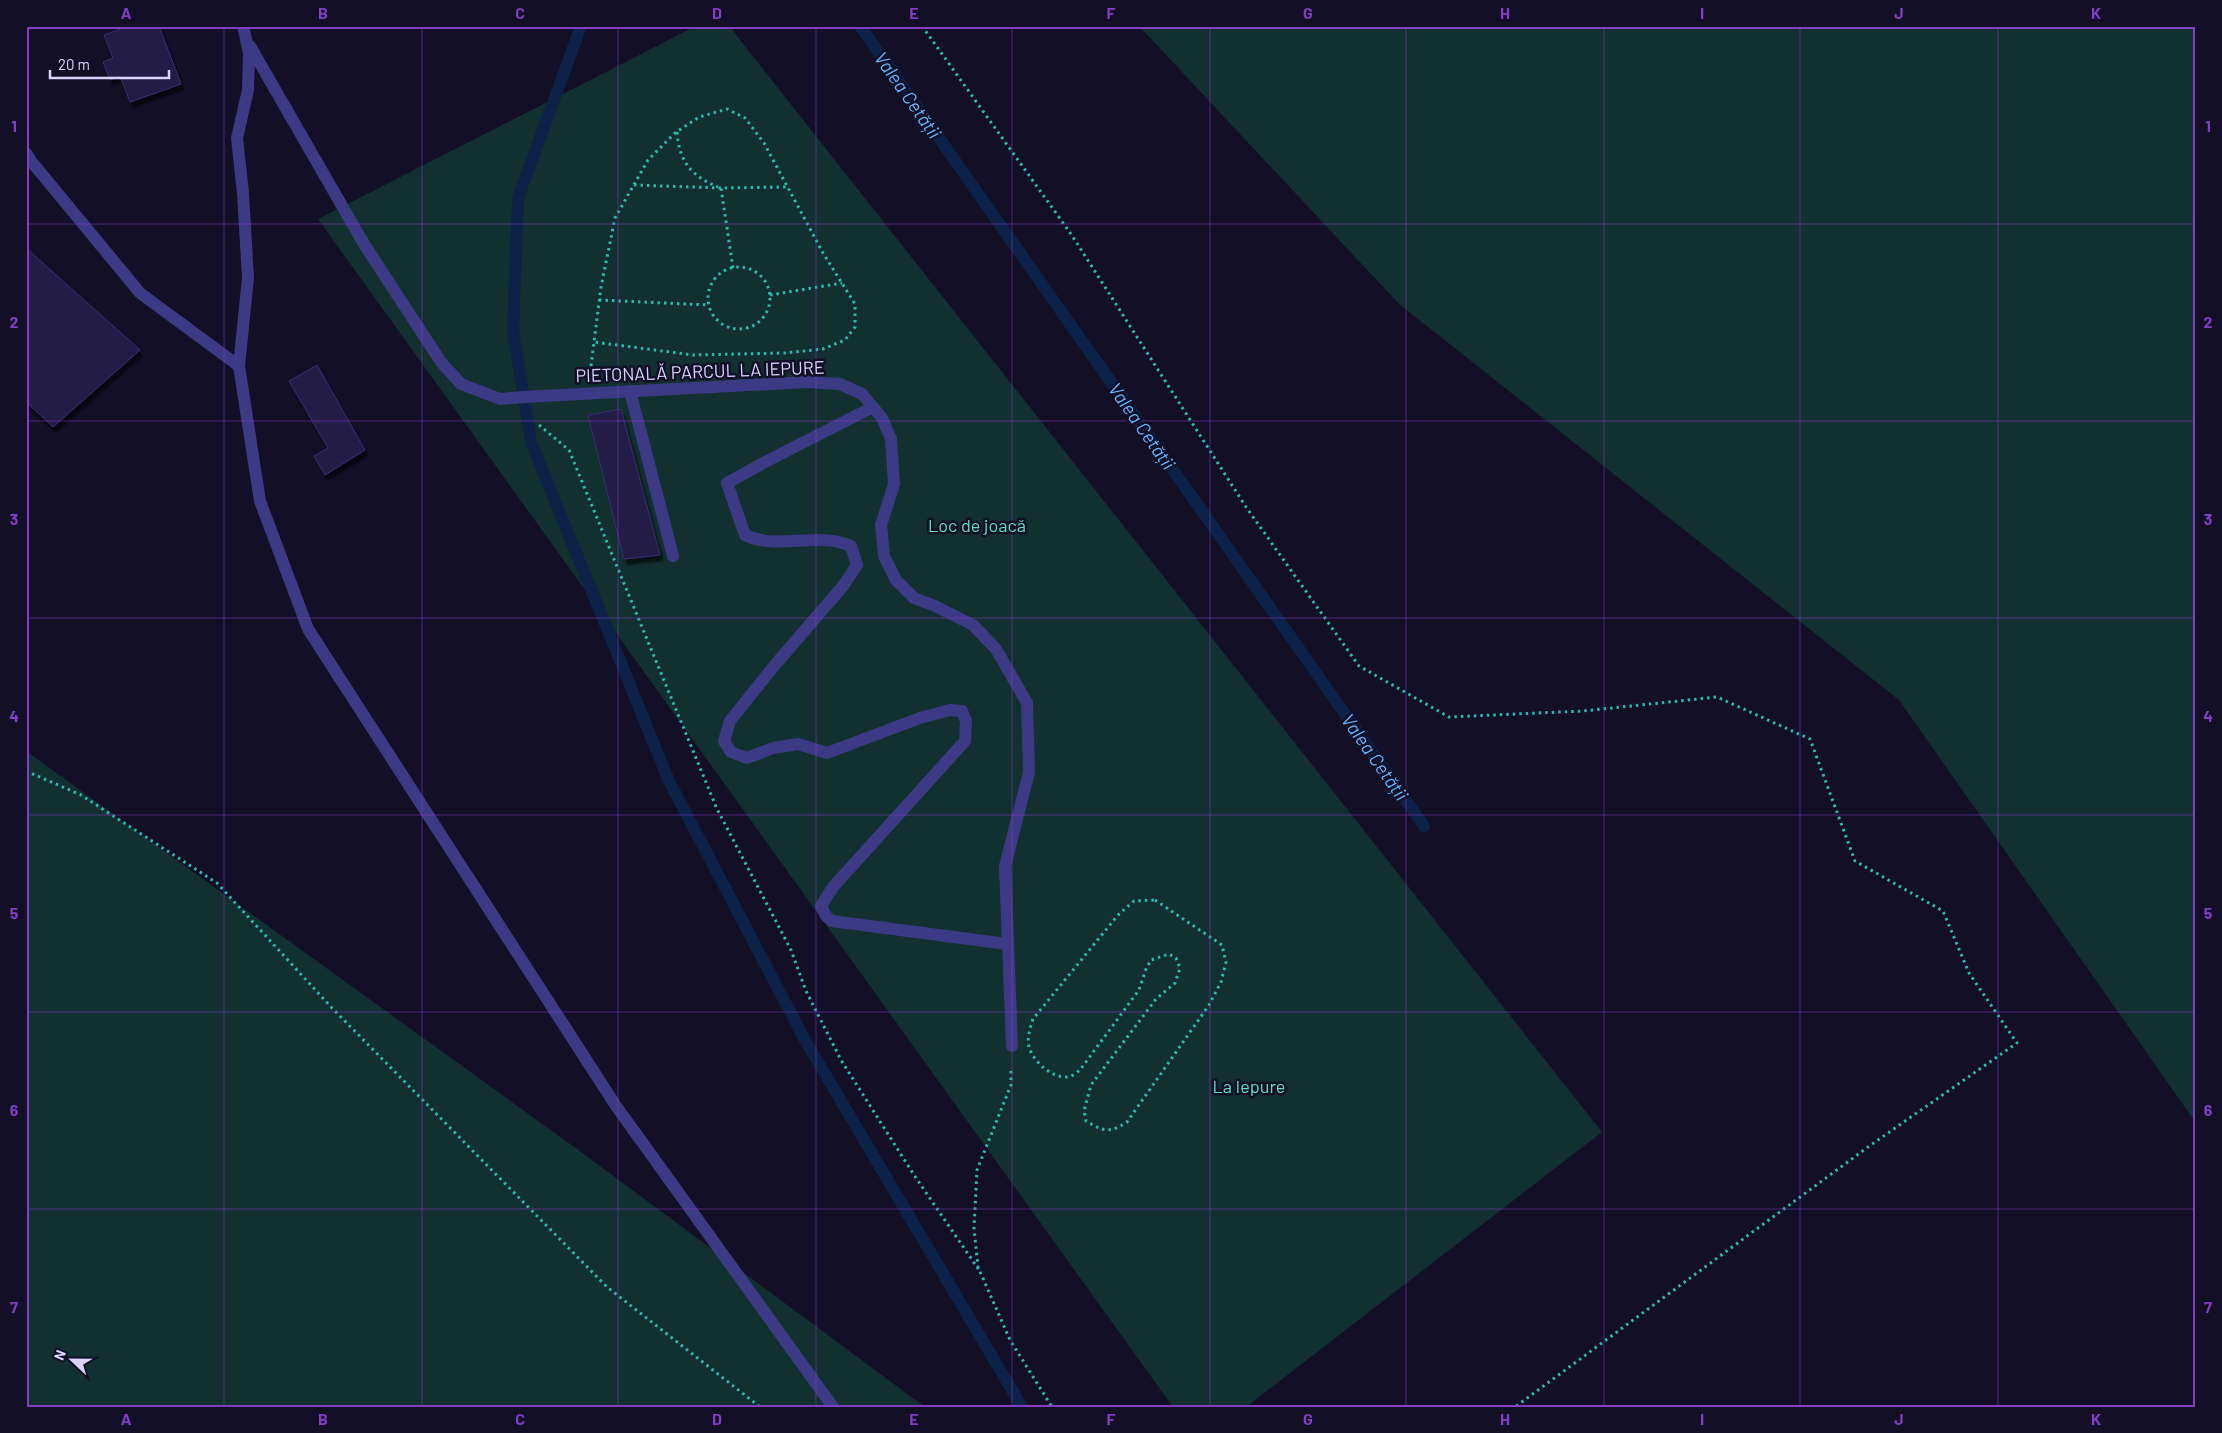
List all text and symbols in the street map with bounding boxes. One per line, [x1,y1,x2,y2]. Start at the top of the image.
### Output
text: A [121,3,132,22]
text: B [318,3,328,22]
text: C [515,3,525,22]
text: D [712,3,722,22]
text: E [909,3,919,22]
text: F [1107,3,1116,22]
text: G [1303,3,1313,22]
text: H [1500,3,1510,22]
text: I [1700,3,1704,22]
text: J [1894,3,1904,22]
text: K [2091,3,2101,22]
water label: Valea Cetății [870,47,947,143]
scale bar [50,48,169,80]
text: 20 m [58,55,90,73]
text: 1 [11,116,17,135]
text: 1 [2205,116,2211,135]
text: 2 [10,312,19,331]
text: 2 [2204,312,2213,331]
street label: PIETONALǍ PARCUL LA IEPURE [575,356,825,386]
water label: Valea Cetății [1104,378,1181,474]
text: 3 [10,509,18,528]
text: 3 [2204,509,2212,528]
park label: Loc de joacă [928,514,1026,536]
text: 4 [9,706,19,725]
text: 4 [2203,706,2213,725]
water label: Valea Cetății [1337,709,1414,805]
text: 5 [10,903,19,922]
text: 5 [2204,903,2213,922]
park label: La Iepure [1213,1075,1285,1097]
text: 6 [10,1100,19,1119]
text: 6 [2204,1100,2213,1119]
text: 7 [10,1297,18,1316]
text: 7 [2204,1297,2212,1316]
north arrow [48,1336,98,1386]
text: N [50,1347,69,1362]
text: A [121,1409,132,1428]
text: B [318,1409,328,1428]
text: C [515,1409,525,1428]
text: D [712,1409,722,1428]
text: E [909,1409,919,1428]
text: F [1107,1409,1116,1428]
text: G [1303,1409,1313,1428]
text: H [1500,1409,1510,1428]
text: I [1700,1409,1704,1428]
text: J [1894,1409,1904,1428]
text: K [2091,1409,2101,1428]

